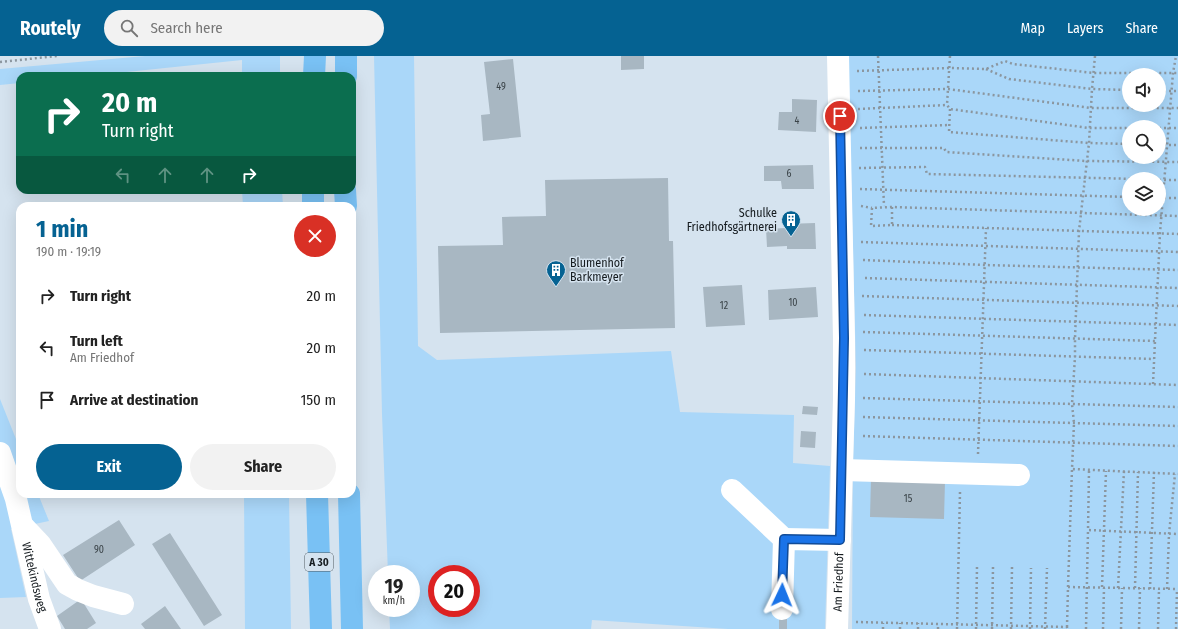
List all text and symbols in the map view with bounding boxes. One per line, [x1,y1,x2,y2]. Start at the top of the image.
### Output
search box [104,10,384,46]
text: Routely [20,17,80,40]
icon: search [118,17,140,39]
text: Search here [150,19,223,37]
text: Map [1021,20,1045,37]
text: Layers [1067,20,1103,37]
text: Share [1125,20,1158,37]
map controls [1122,68,1166,216]
button: sound [1122,68,1166,112]
house number: 49 [496,81,506,93]
text: 20 m [102,86,157,119]
icon: right [36,88,88,140]
pin [823,99,857,133]
icon: arrive [829,105,851,127]
house number: 4 [795,115,800,127]
text: Turn right [102,120,174,142]
button: search [1122,120,1166,164]
icon: left [112,164,134,186]
icon: ahead [154,164,176,186]
icon: ahead [196,164,218,186]
icon: right [238,164,260,186]
house number: 6 [787,168,792,180]
button: layers [1122,172,1166,216]
place label: Schulke Friedhofsgärtnerei [687,206,777,234]
building icon: Schulke Friedhofsgärtnerei [780,209,802,237]
text: 1 min [36,215,88,243]
button: close [294,215,336,257]
text: 190 m · 19:19 [36,244,101,259]
place label: Blumenhof Barkmeyer [570,256,625,284]
building icon: Blumenhof Barkmeyer [545,259,567,287]
icon: right [36,285,58,307]
text: Turn right [70,287,131,305]
text: 20 m [307,287,336,305]
house number: 10 [788,297,798,309]
house number: 12 [720,300,729,312]
text: Turn left [70,332,123,350]
icon: left [36,337,58,359]
text: 20 m [307,339,336,357]
text: Am Friedhof [70,350,134,365]
icon: arrive [36,389,58,411]
text: Arrive at destination [70,391,198,409]
text: 150 m [300,391,336,409]
button: Exit [36,444,182,490]
button: Share [190,444,336,490]
house number: 15 [904,493,913,505]
street label: Wittekindsweg [19,541,50,614]
house number: 90 [94,544,104,556]
street label: Am Friedhof [831,551,846,612]
road number: A 30 [305,553,333,571]
speed limit sign: 20 [428,565,480,617]
text: 19 [385,574,403,598]
position arrow [761,574,803,616]
text: km/h [383,595,405,607]

